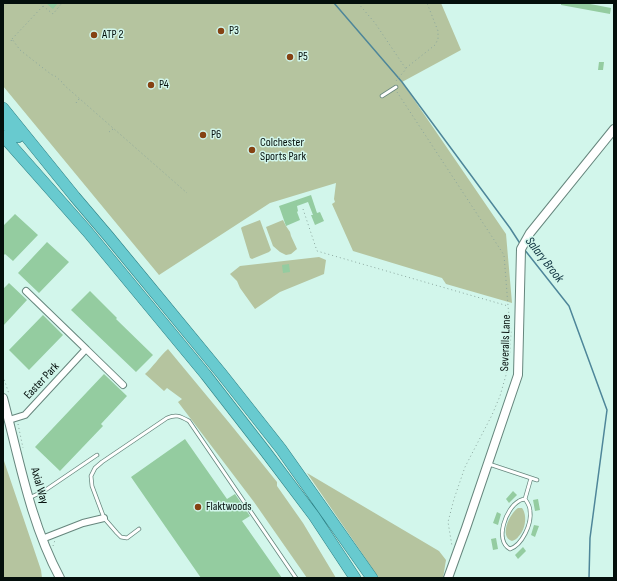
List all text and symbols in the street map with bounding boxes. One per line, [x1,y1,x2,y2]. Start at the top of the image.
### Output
place label: P3 [229,24,239,38]
marker: P3 [216,26,226,36]
place label: ATP 2 [102,28,123,42]
marker: ATP 2 [89,30,99,40]
place label: P5 [298,50,308,64]
marker: P5 [285,52,295,62]
place label: P4 [159,78,169,92]
marker: P4 [146,80,156,90]
place label: P6 [211,128,221,142]
marker: P6 [198,130,208,140]
place label: Colchester Sports Park [260,136,306,164]
marker: Colchester Sports Park [247,145,257,155]
water label: Salary Brook [521,234,567,286]
street label: Severalls Lane [498,314,514,372]
street label: Easter Park [21,360,63,402]
street label: Axial Way [27,466,51,506]
place label: Flaktwoods [206,500,252,514]
marker: Flaktwoods [193,502,203,512]

